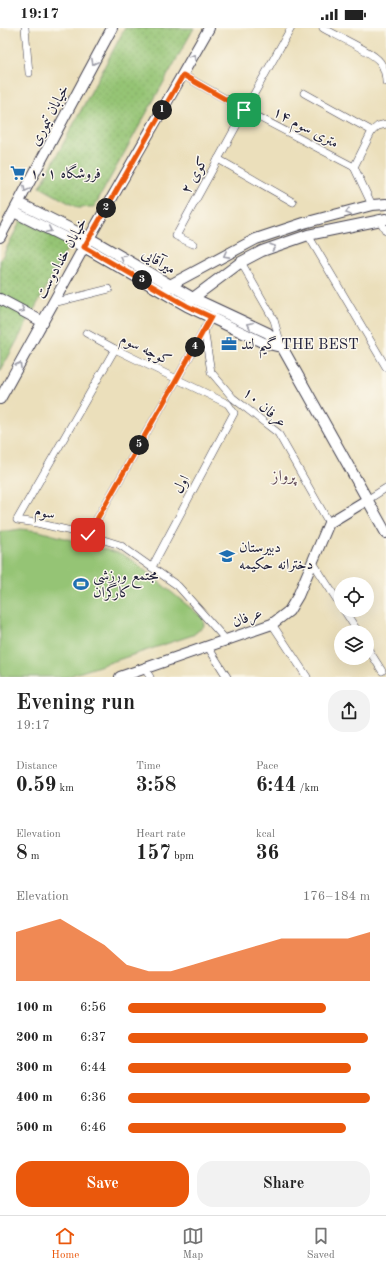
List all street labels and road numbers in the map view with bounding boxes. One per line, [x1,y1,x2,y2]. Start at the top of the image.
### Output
street label: خیابان تیموری [28,83,73,149]
street label: ۱۴ متری سوم [268,105,341,155]
street label: کوی ۲ [178,154,211,197]
street label: خیابان خدادوست [34,216,91,302]
street label: میرآقایی [138,244,179,279]
street label: کوچه سوم [116,331,174,373]
street label: عرفان ۱۰ [238,385,289,433]
street label: اول [171,473,193,496]
street label: سوم [32,504,56,527]
street label: عرفان [231,606,265,633]

